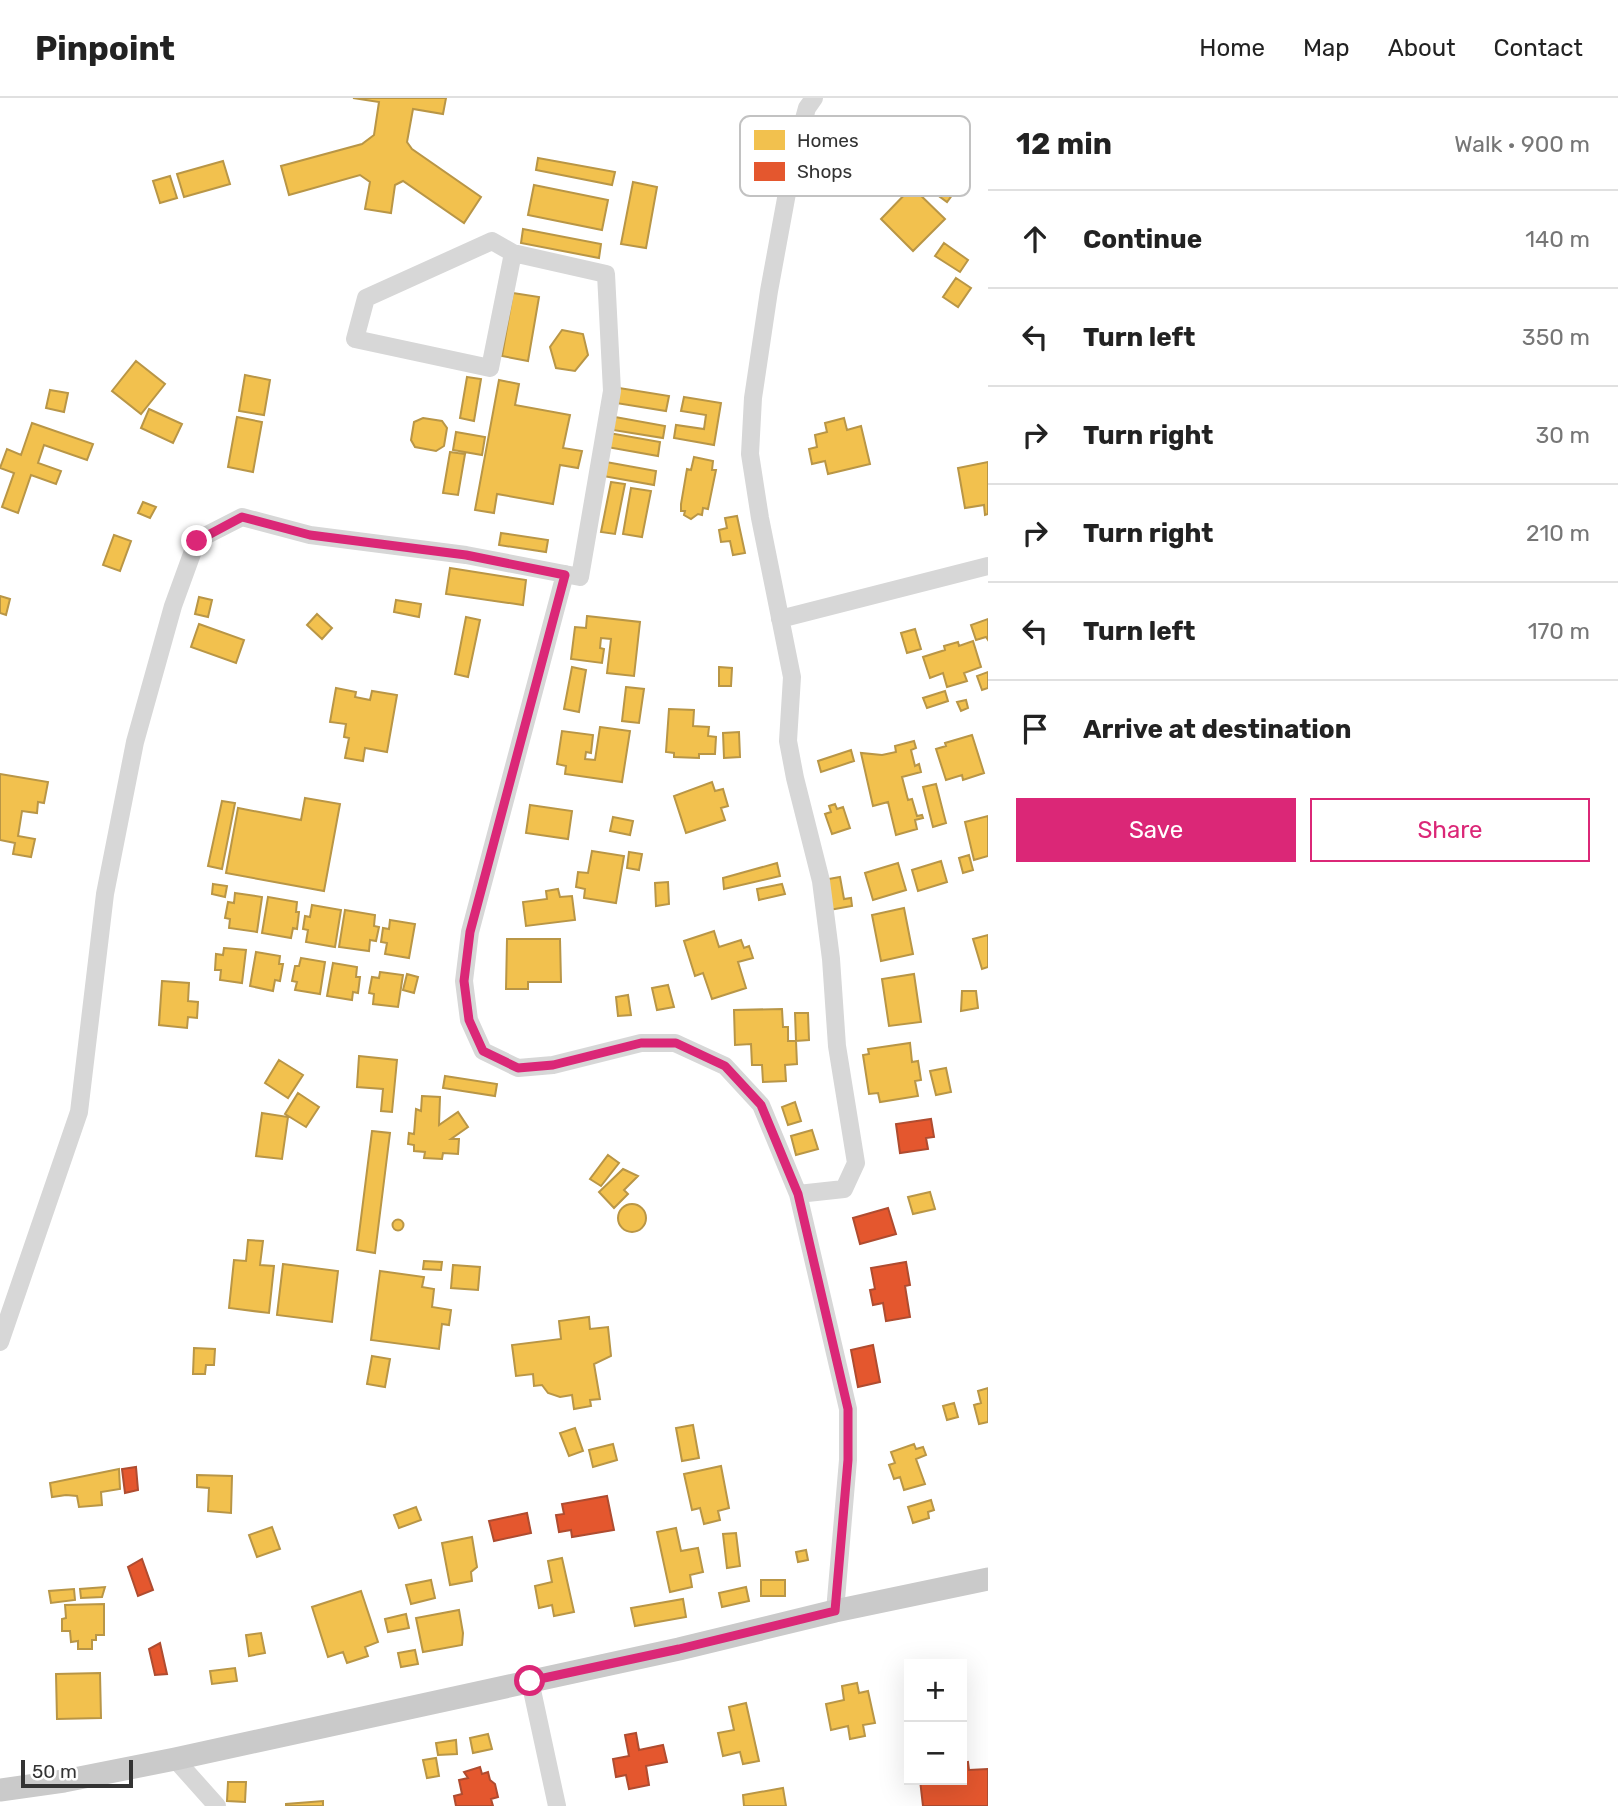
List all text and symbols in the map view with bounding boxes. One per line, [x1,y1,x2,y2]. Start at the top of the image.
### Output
text: Pinpoint [35,29,175,68]
text: Home [1199,34,1265,62]
text: Map [1303,34,1350,62]
text: About [1388,34,1456,62]
text: Contact [1494,34,1583,62]
legend [740,116,970,196]
text: 12 min [1016,126,1112,162]
text: Homes [797,129,859,152]
text: Walk · 900 m [1454,130,1590,158]
text: Shops [797,160,852,183]
icon: ahead [1016,220,1054,258]
text: Continue [1083,224,1202,255]
text: 140 m [1525,225,1590,253]
icon: left [1016,318,1054,356]
text: Turn left [1083,322,1195,353]
text: 350 m [1522,323,1590,351]
icon: right [1016,416,1054,454]
text: Turn right [1083,420,1213,451]
text: 30 m [1535,421,1590,449]
icon: right [1016,514,1054,552]
text: Turn right [1083,518,1213,549]
text: 210 m [1526,519,1590,547]
route end [181,525,212,556]
icon: left [1016,612,1054,650]
text: Turn left [1083,616,1195,647]
text: 170 m [1528,617,1590,645]
icon: arrive [1016,710,1054,748]
text: Arrive at destination [1083,714,1351,745]
button: Save [1016,798,1296,862]
button: Share [1310,798,1590,862]
map controls [904,1659,967,1785]
button: + [904,1659,967,1722]
route start [514,1665,545,1696]
button: − [904,1722,967,1785]
scale bar [21,1757,133,1789]
text: 50 m [32,1760,77,1783]

